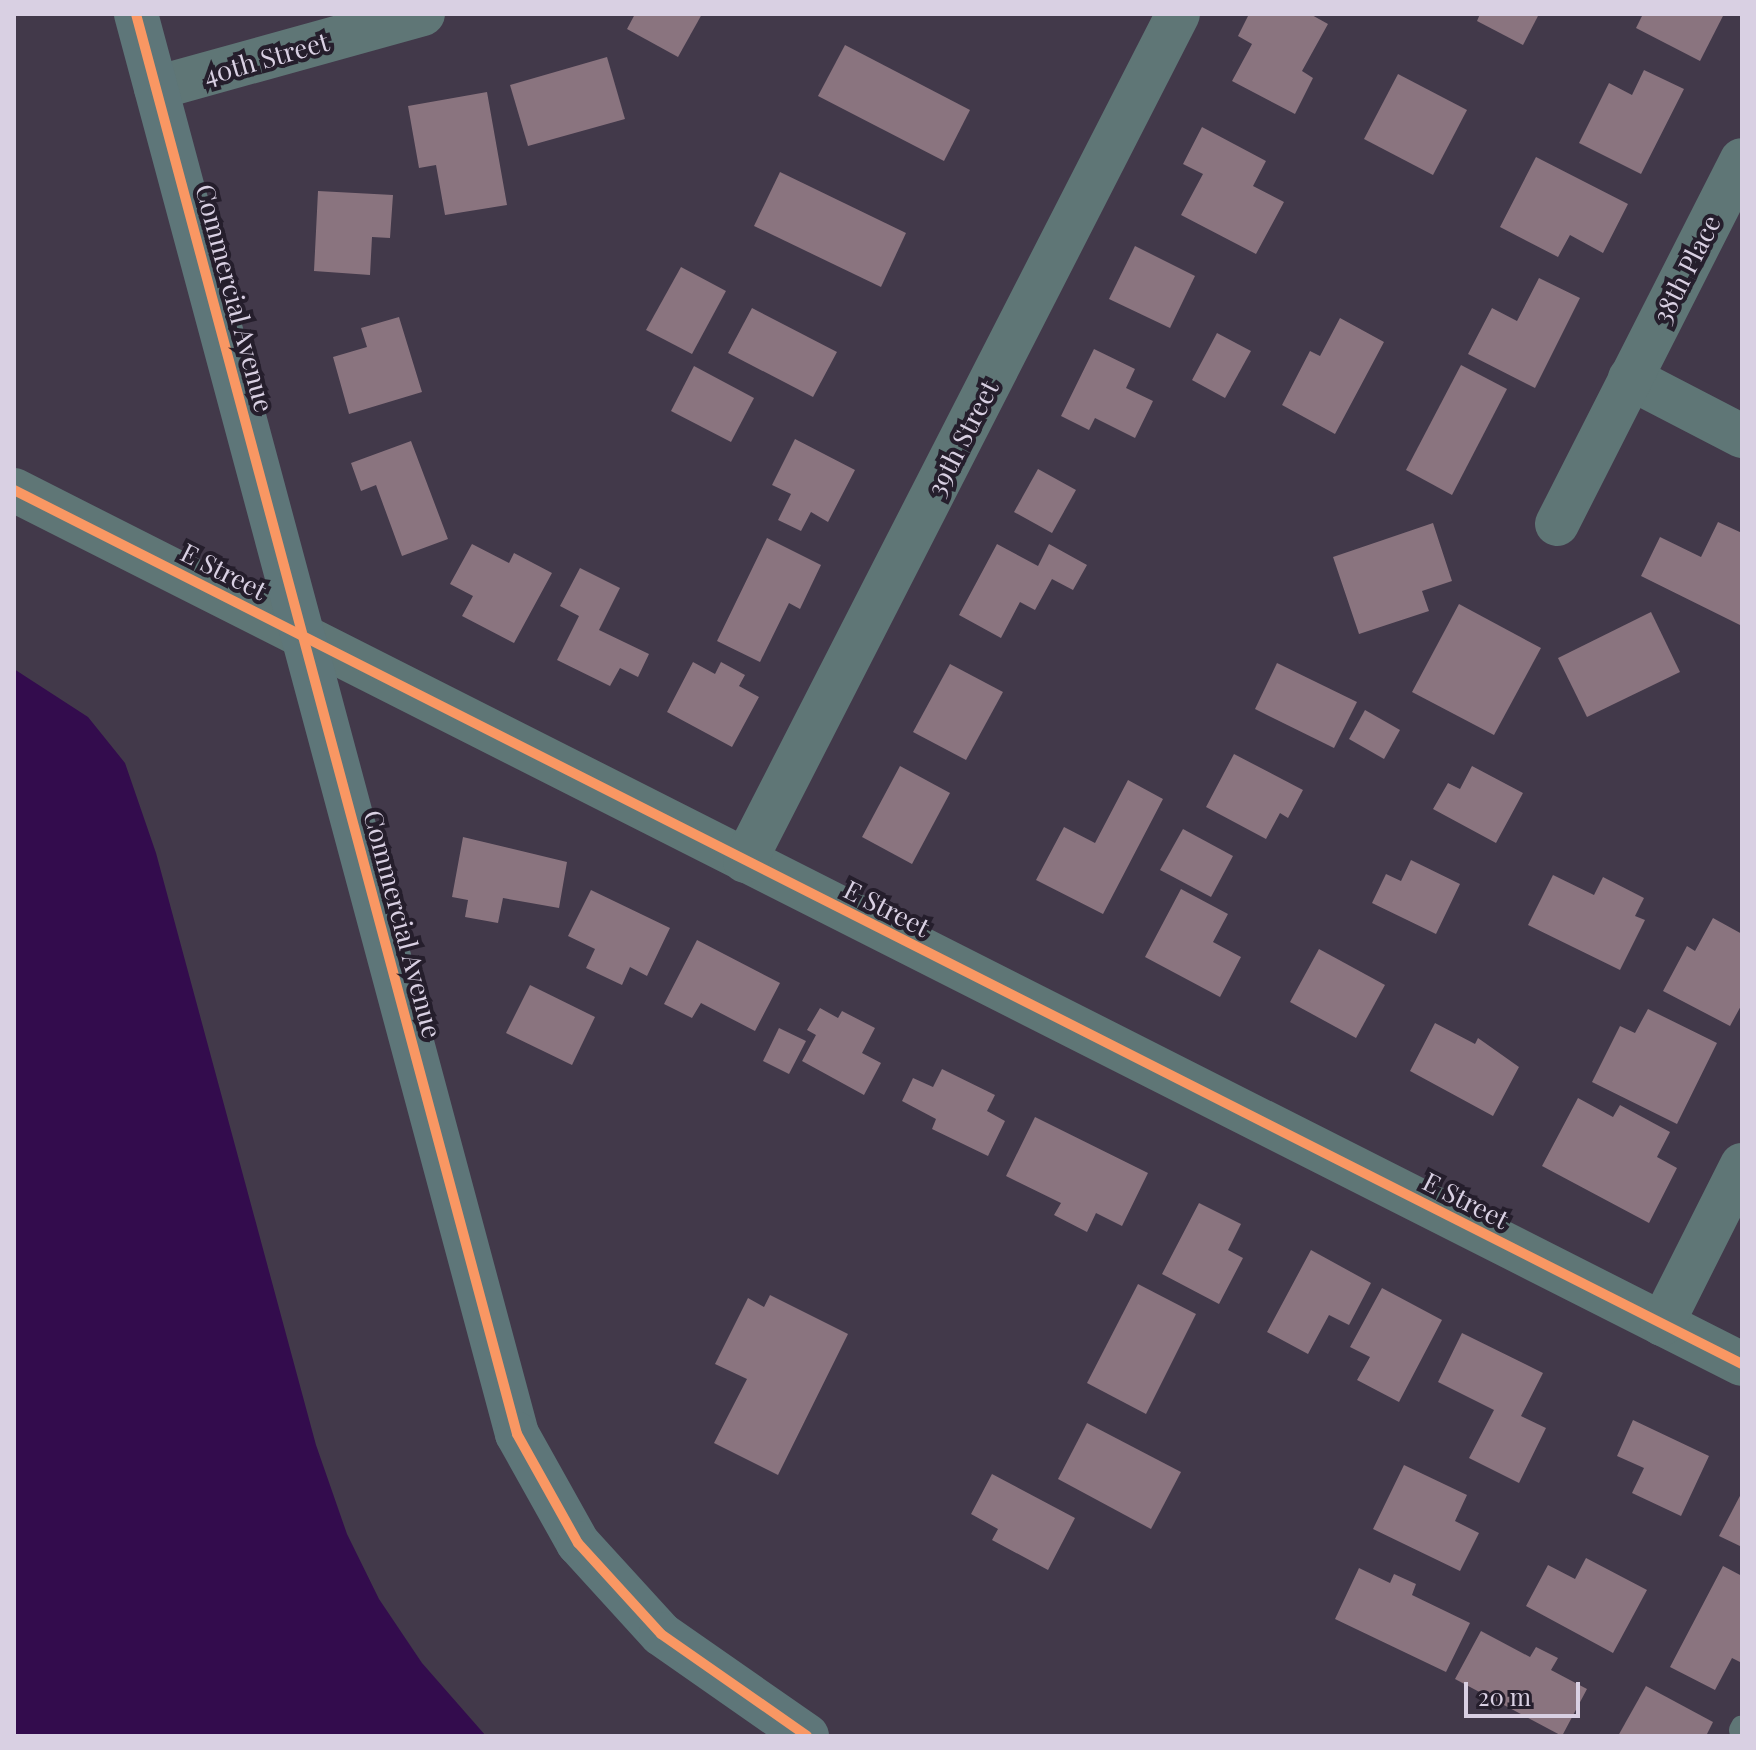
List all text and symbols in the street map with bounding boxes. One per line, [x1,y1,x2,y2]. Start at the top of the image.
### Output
street label: 40th Street [200,25,332,91]
street label: Commercial Avenue [189,180,281,416]
street label: 38th Place [1645,210,1727,328]
street label: 39th Street [920,375,1004,501]
street label: E Street [176,536,272,606]
street label: Commercial Avenue [357,806,449,1042]
street label: E Street [839,873,935,943]
street label: E Street [1418,1165,1514,1235]
scale bar [1468,1666,1584,1716]
text: 20 m [1478,1680,1531,1712]

